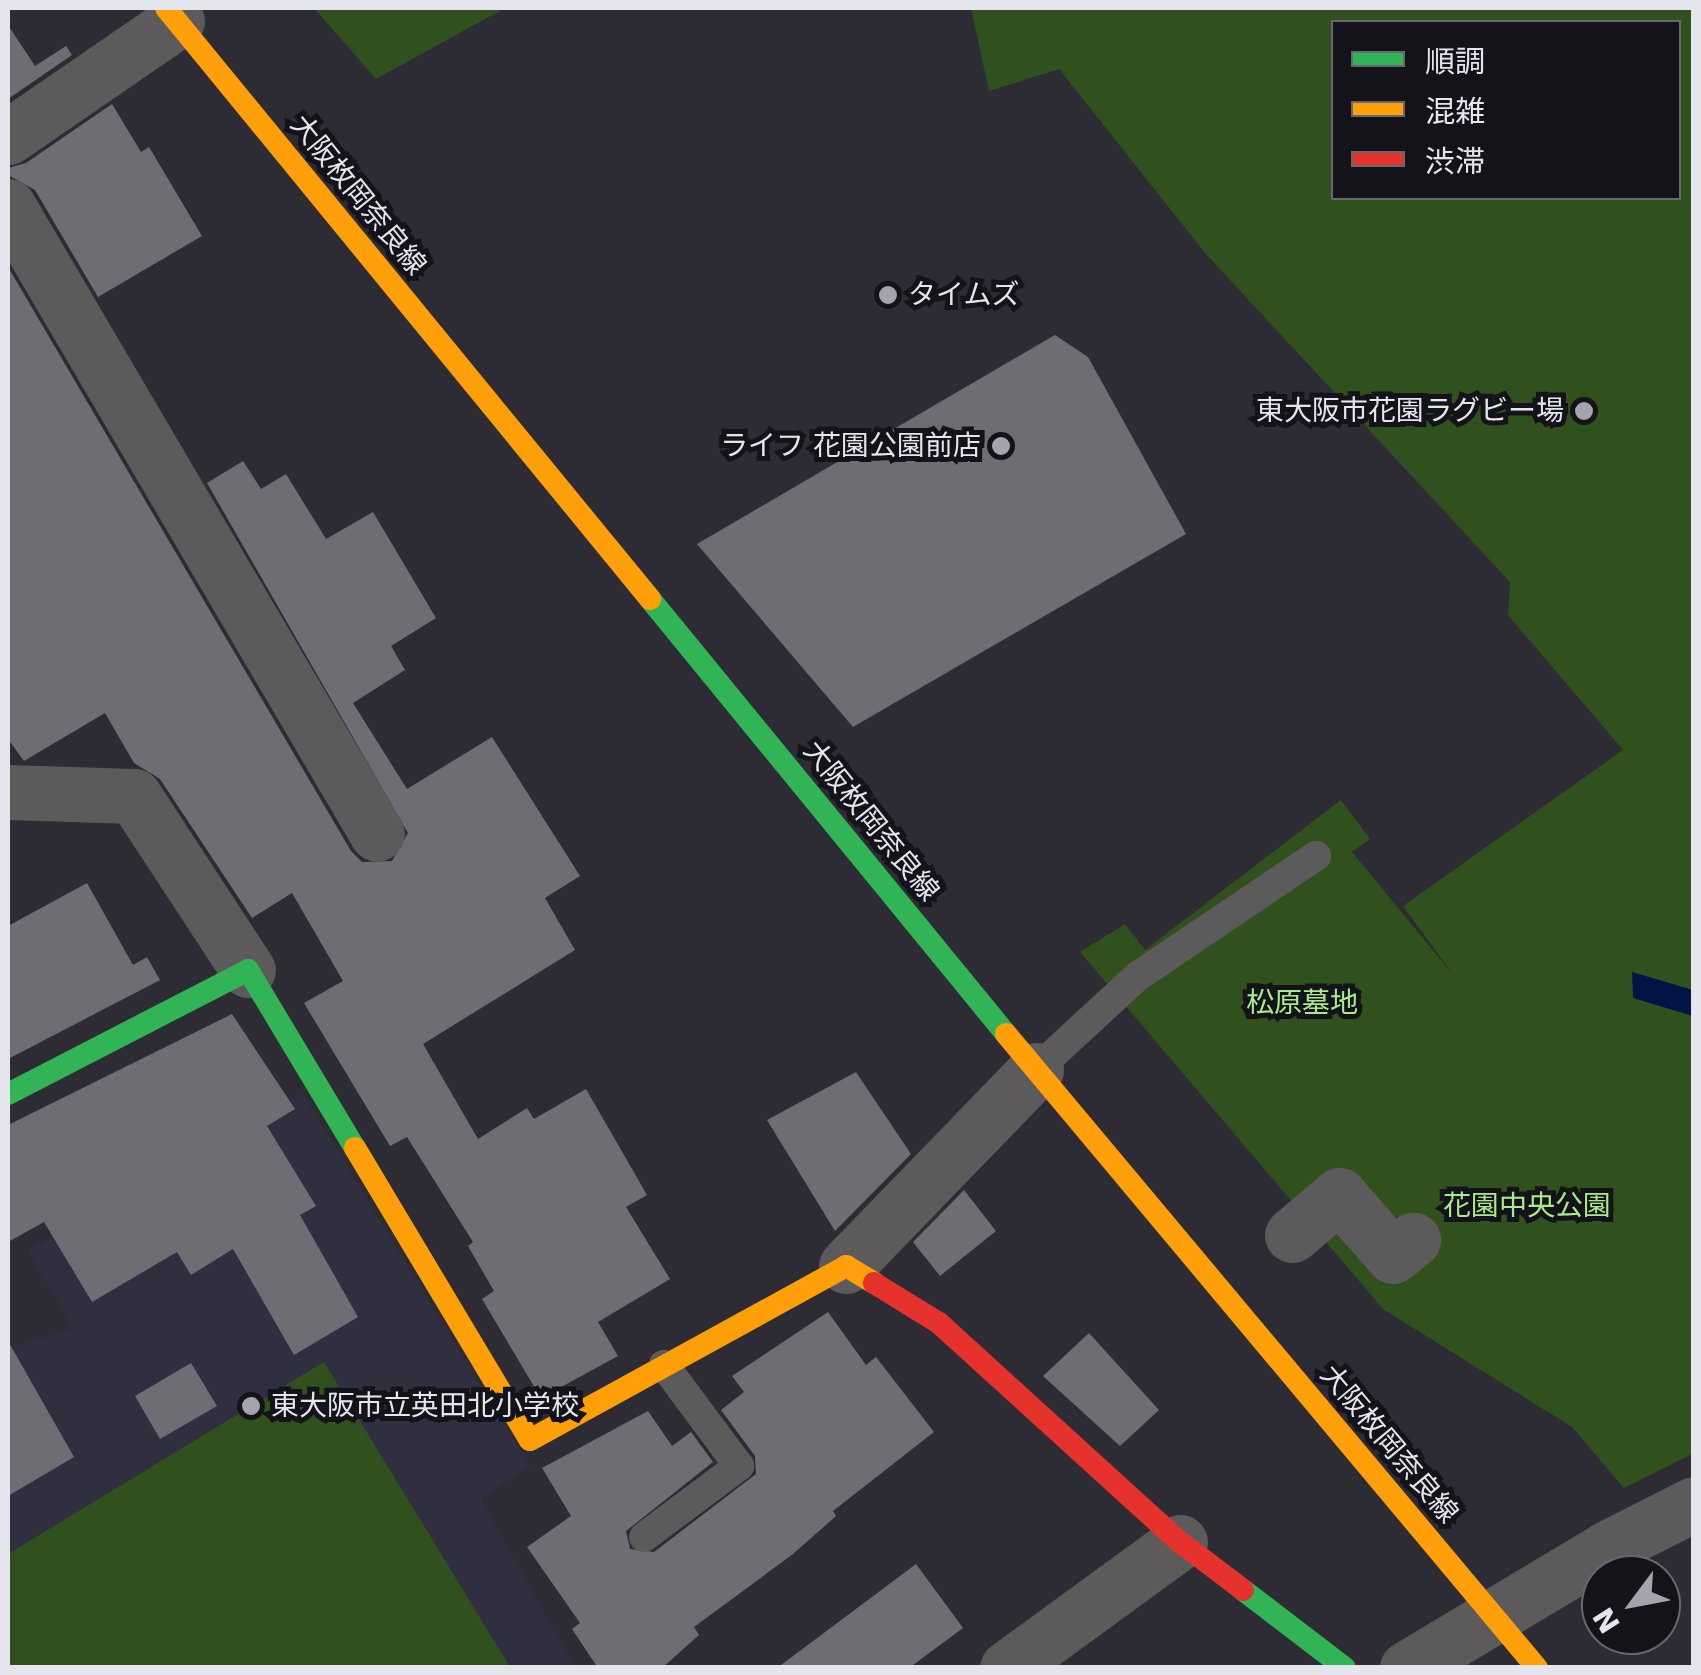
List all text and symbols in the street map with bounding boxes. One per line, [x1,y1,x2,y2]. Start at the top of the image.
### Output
legend [1331,20,1681,200]
text: 順調 [1425,44,1485,79]
text: 混雑 [1425,94,1485,129]
street label: 大阪枚岡奈良線 [283,108,433,282]
text: 渋滞 [1425,144,1485,179]
place label: タイムズ [908,278,1020,312]
marker: タイムズ [877,284,899,306]
place label: 東大阪市花園ラグビー場 [1256,394,1564,428]
marker: 東大阪市花園ラグビー場 [1573,400,1595,422]
place label: ライフ 花園公園前店 [720,429,981,463]
marker: ライフ 花園公園前店 [990,435,1012,457]
street label: 大阪枚岡奈良線 [796,734,946,908]
park label: 松原墓地 [1246,986,1358,1020]
park label: 花園中央公園 [1443,1189,1611,1223]
street label: 大阪枚岡奈良線 [1313,1358,1465,1530]
place label: 東大阪市立英田北小学校 [271,1389,579,1423]
marker: 東大阪市立英田北小学校 [240,1395,262,1417]
north arrow [1581,1555,1681,1655]
text: N [1587,1601,1627,1639]

